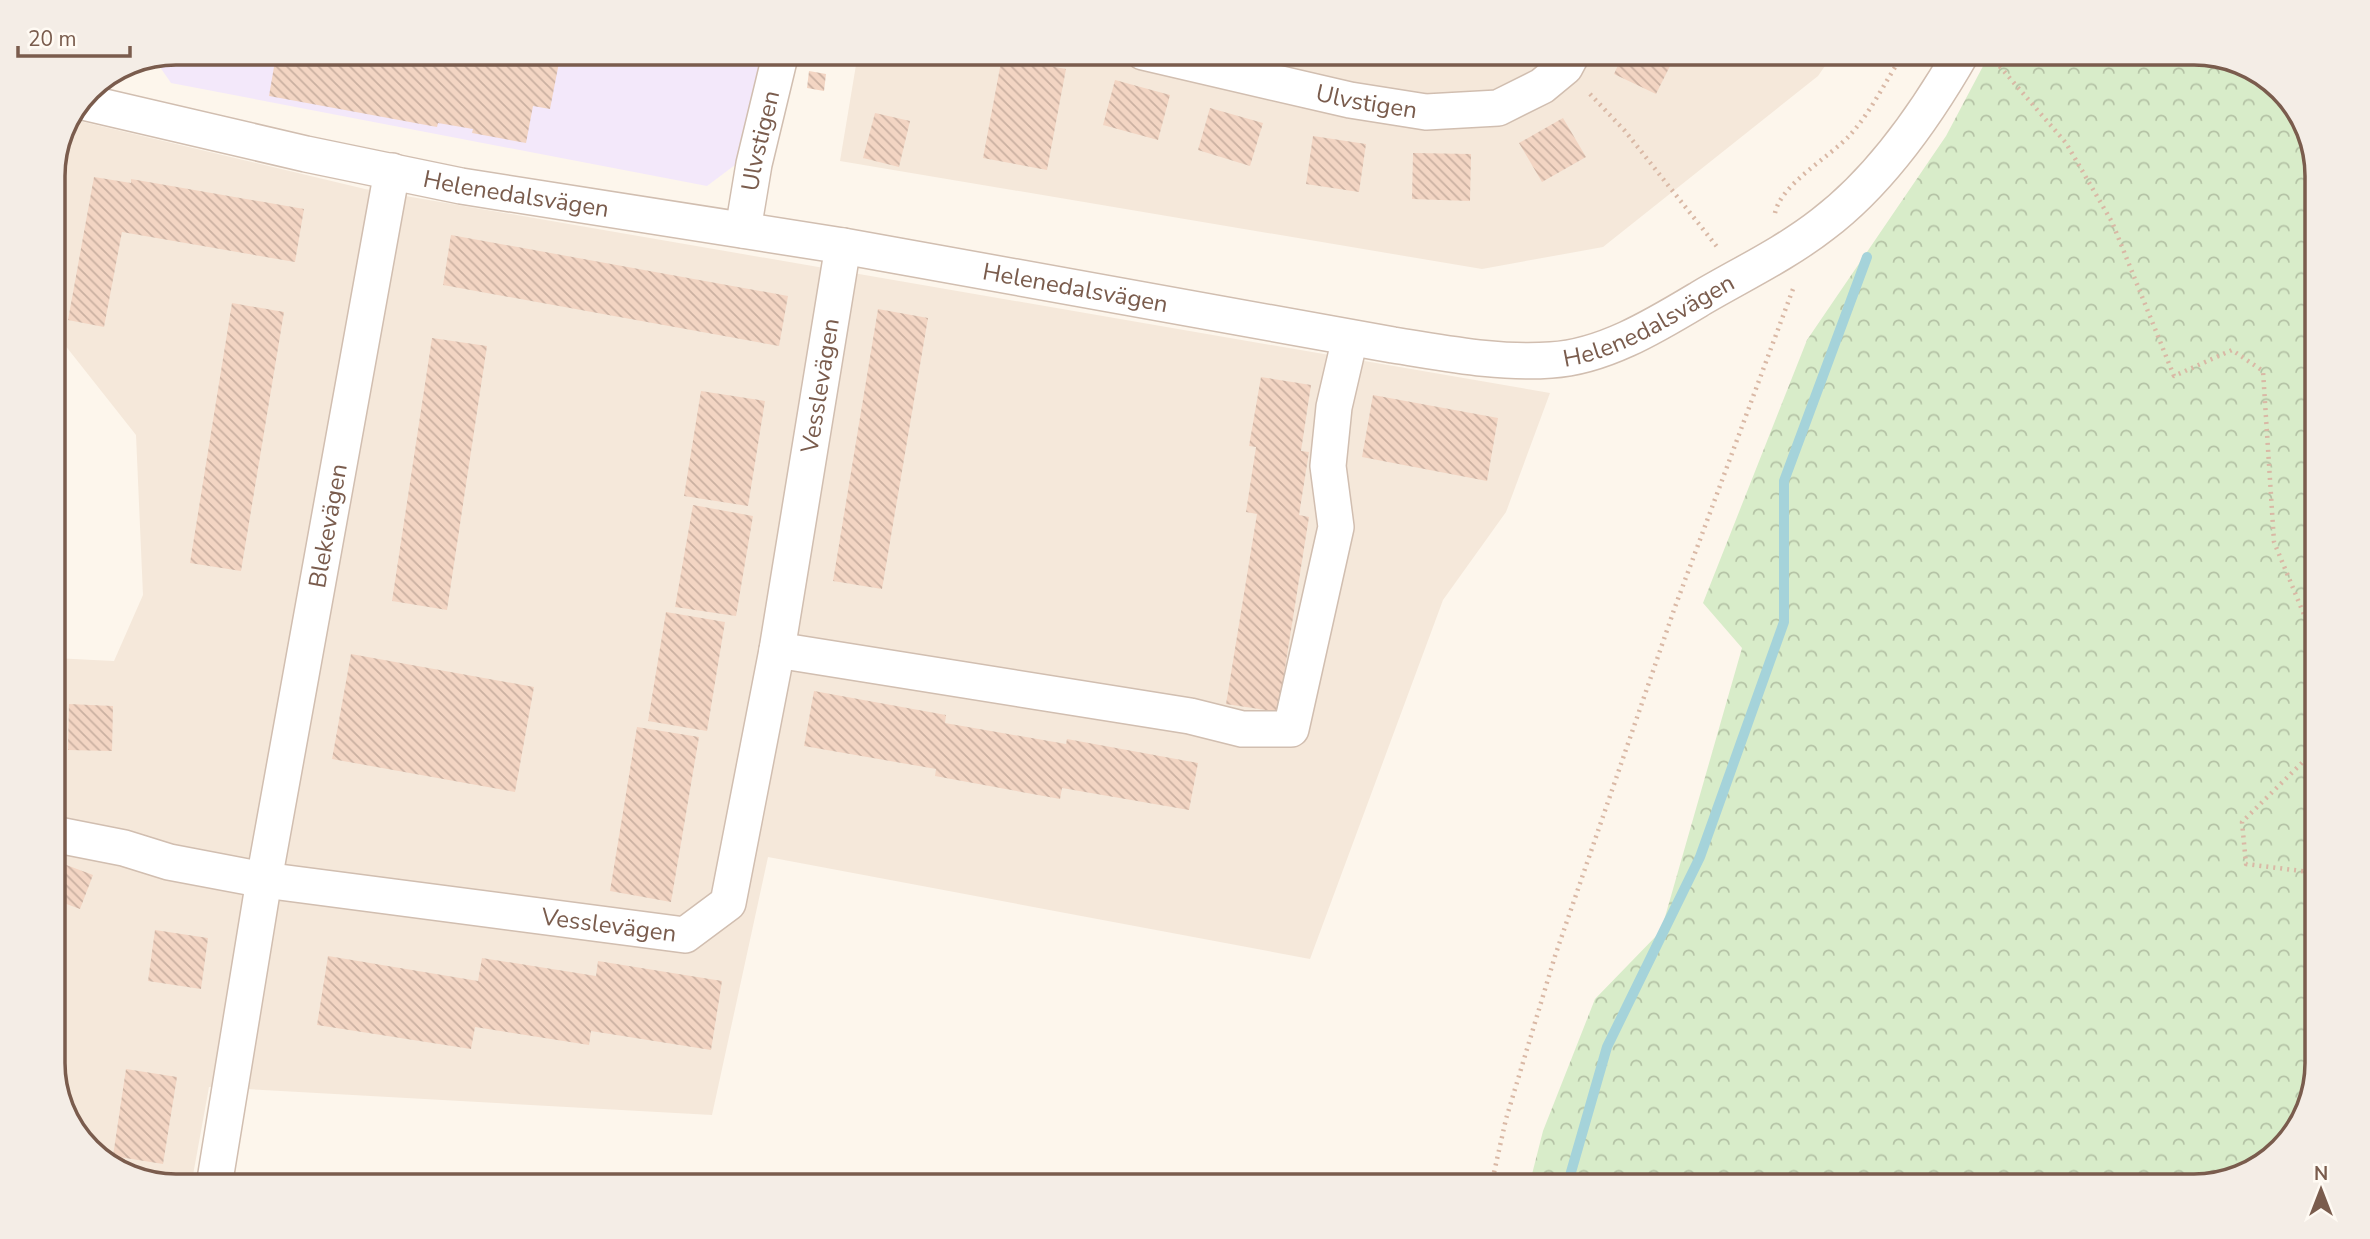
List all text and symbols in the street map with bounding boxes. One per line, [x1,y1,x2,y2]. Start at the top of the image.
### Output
scale bar [18,14,130,58]
text: 20 m [28,25,77,53]
street label: Ulvstigen [1313,77,1419,126]
street label: Ulvstigen [734,87,787,193]
street label: Helenedalsvägen [420,163,611,225]
street label: Helenedalsvägen [980,255,1170,320]
street label: Helenedalsvägen [1560,266,1740,375]
street label: Vesslevägen [793,316,847,456]
street label: Blekevägen [301,461,355,590]
street label: Vesslevägen [538,900,678,950]
north arrow [2286,1155,2356,1225]
text: N [2314,1161,2328,1187]

